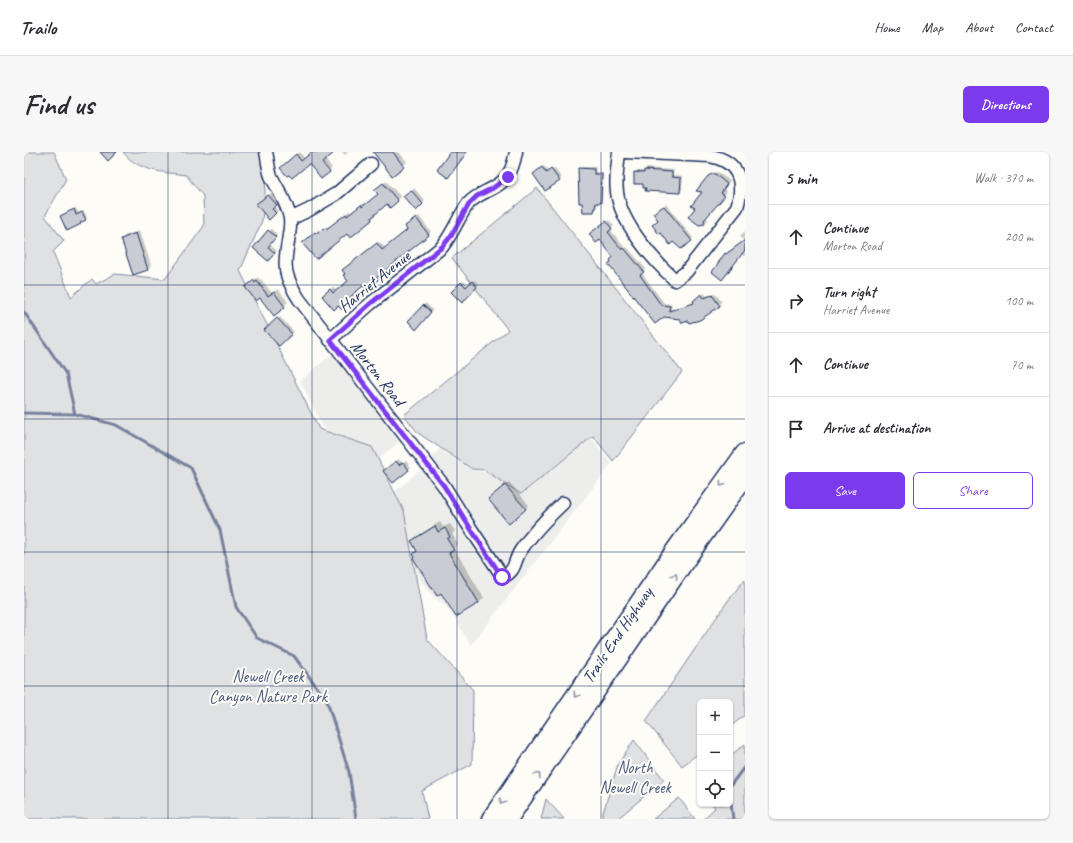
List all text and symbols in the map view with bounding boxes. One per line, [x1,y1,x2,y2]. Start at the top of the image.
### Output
text: Trailo [20,16,56,40]
text: Home [874,19,900,36]
text: Map [922,19,943,36]
text: About [965,19,993,36]
text: Contact [1015,19,1053,36]
button: Directions [963,86,1049,123]
text: Find us [24,87,94,122]
route end [499,168,517,186]
text: 5 min [785,168,817,189]
text: Walk · 370 m [974,170,1033,186]
text: Continue [823,219,868,238]
icon: ahead [785,226,807,248]
text: 200 m [1005,229,1033,245]
text: Morton Road [823,238,882,254]
street label: Harriet Avenue [334,245,416,317]
text: Turn right [823,283,876,302]
icon: right [785,290,807,312]
text: 100 m [1005,293,1033,309]
text: Harriet Avenue [823,302,889,318]
street label: Morton Road [346,337,411,412]
icon: ahead [785,354,807,376]
text: Continue [823,355,868,374]
text: 70 m [1011,357,1033,373]
icon: arrive [785,418,807,440]
text: Arrive at destination [823,419,930,438]
button: Save [785,472,905,509]
button: Share [913,472,1033,509]
one-way arrow [720,480,727,487]
route start [493,568,511,586]
one-way arrow [670,573,677,580]
street label: Trails End Highway [578,582,658,687]
park label: Newell Creek Canyon Nature Park [209,666,329,707]
one-way arrow [573,691,581,698]
map controls [697,699,733,807]
button: + [697,699,733,735]
button: − [697,735,733,771]
park label: North Newell Creek [599,757,673,798]
button: locate [697,771,733,807]
one-way arrow [533,773,540,780]
one-way arrow [499,798,507,805]

